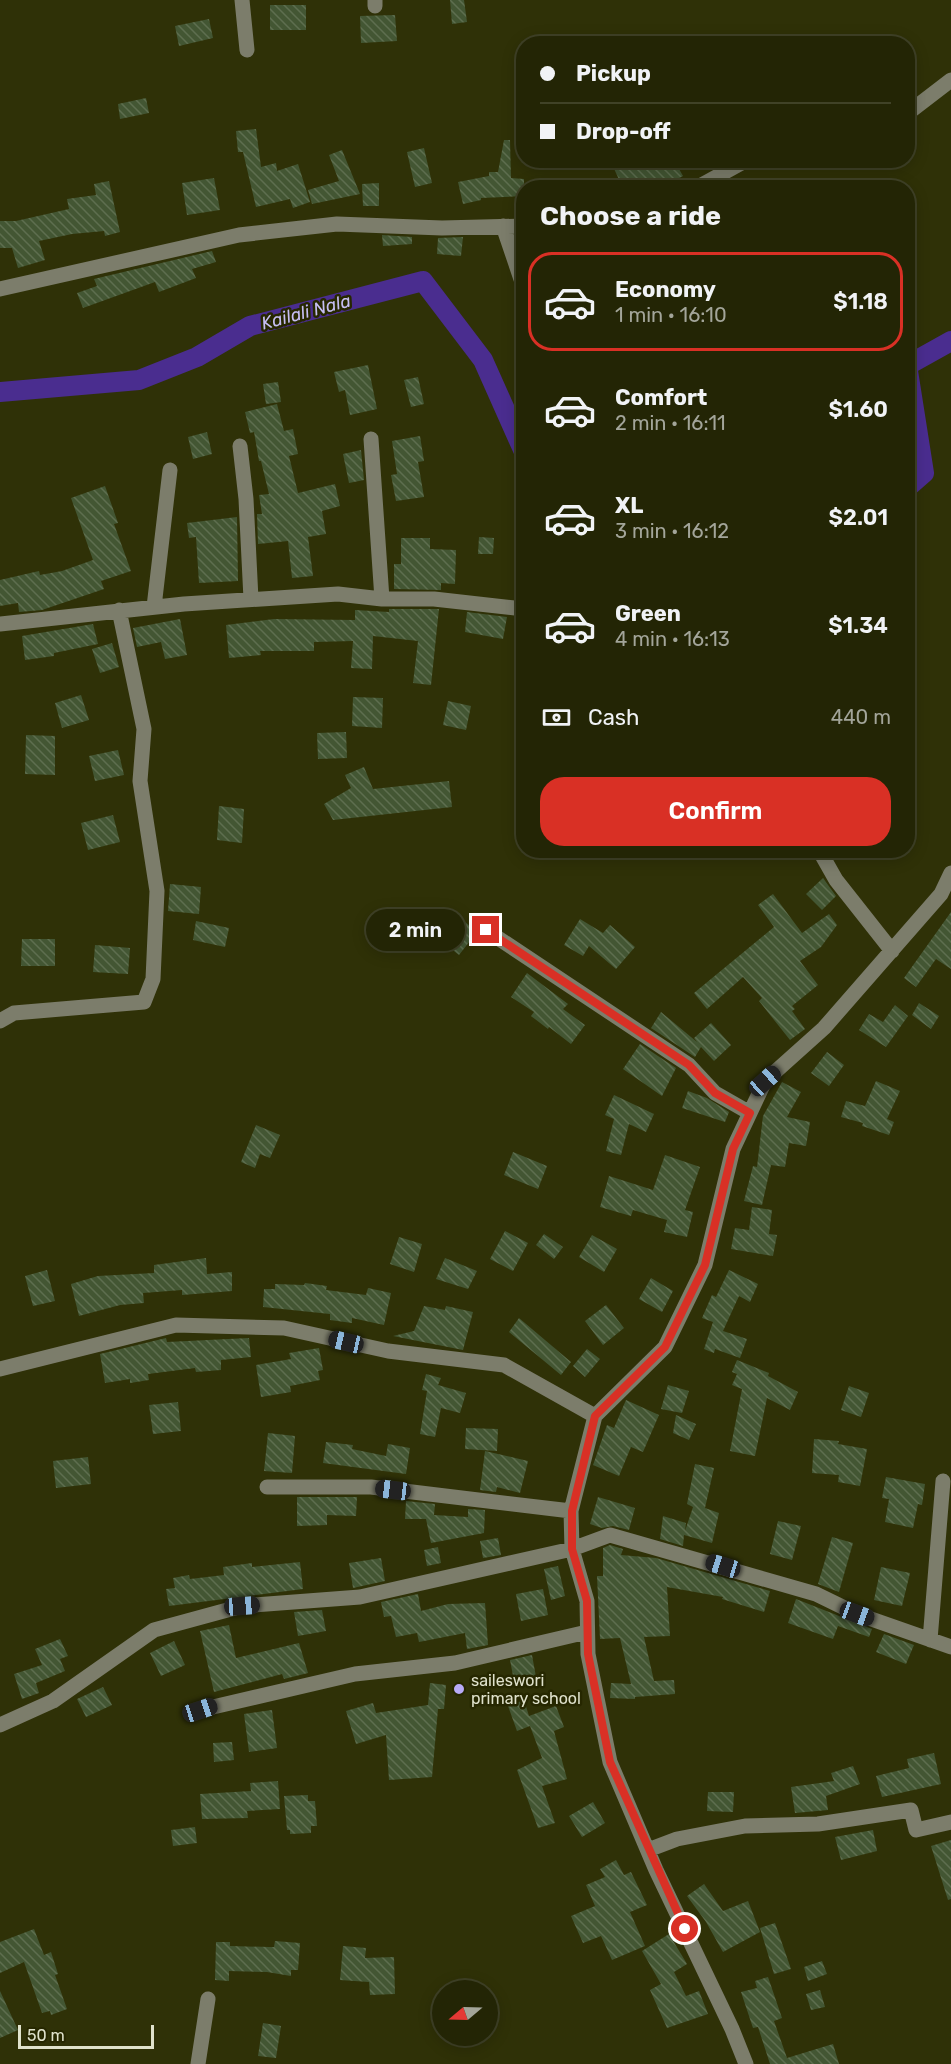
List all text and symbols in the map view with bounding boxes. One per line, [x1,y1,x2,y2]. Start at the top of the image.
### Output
text: Pickup [576,60,651,87]
text: Drop-off [576,118,671,145]
text: Choose a ride [540,200,721,232]
icon: car [543,275,597,329]
text: Economy [615,276,716,303]
text: $1.18 [833,288,888,315]
water label: Kailali Nala [259,289,354,335]
text: 1 min · 16:10 [615,303,727,327]
icon: car [543,383,597,437]
text: Comfort [615,384,707,411]
text: $1.60 [828,396,888,423]
text: 2 min · 16:11 [615,411,726,435]
icon: car [543,491,597,545]
text: XL [615,492,643,519]
text: $2.01 [829,504,888,531]
text: 3 min · 16:12 [615,519,729,543]
icon: car [543,599,597,653]
text: Green [615,600,681,627]
text: $1.34 [828,612,888,639]
text: 4 min · 16:13 [615,627,730,651]
icon: cash [540,701,573,734]
text: Cash [588,704,639,731]
text: 440 m [831,705,891,729]
button: Confirm [540,777,891,846]
callout: 2 min [366,909,465,951]
route end [472,916,499,943]
text: 2 min [389,918,442,942]
car [746,1062,784,1100]
car [326,1329,366,1355]
car [374,1479,412,1501]
car [703,1552,743,1580]
car [223,1596,261,1616]
car [837,1599,877,1629]
place label: saileswori primary school [471,1671,581,1708]
marker: saileswori primary school [452,1682,466,1696]
car [180,1696,220,1724]
route start [671,1915,698,1942]
north arrow [432,1980,498,2046]
map controls [432,1980,498,2046]
scale bar [18,2022,154,2050]
text: 50 m [27,2026,65,2045]

